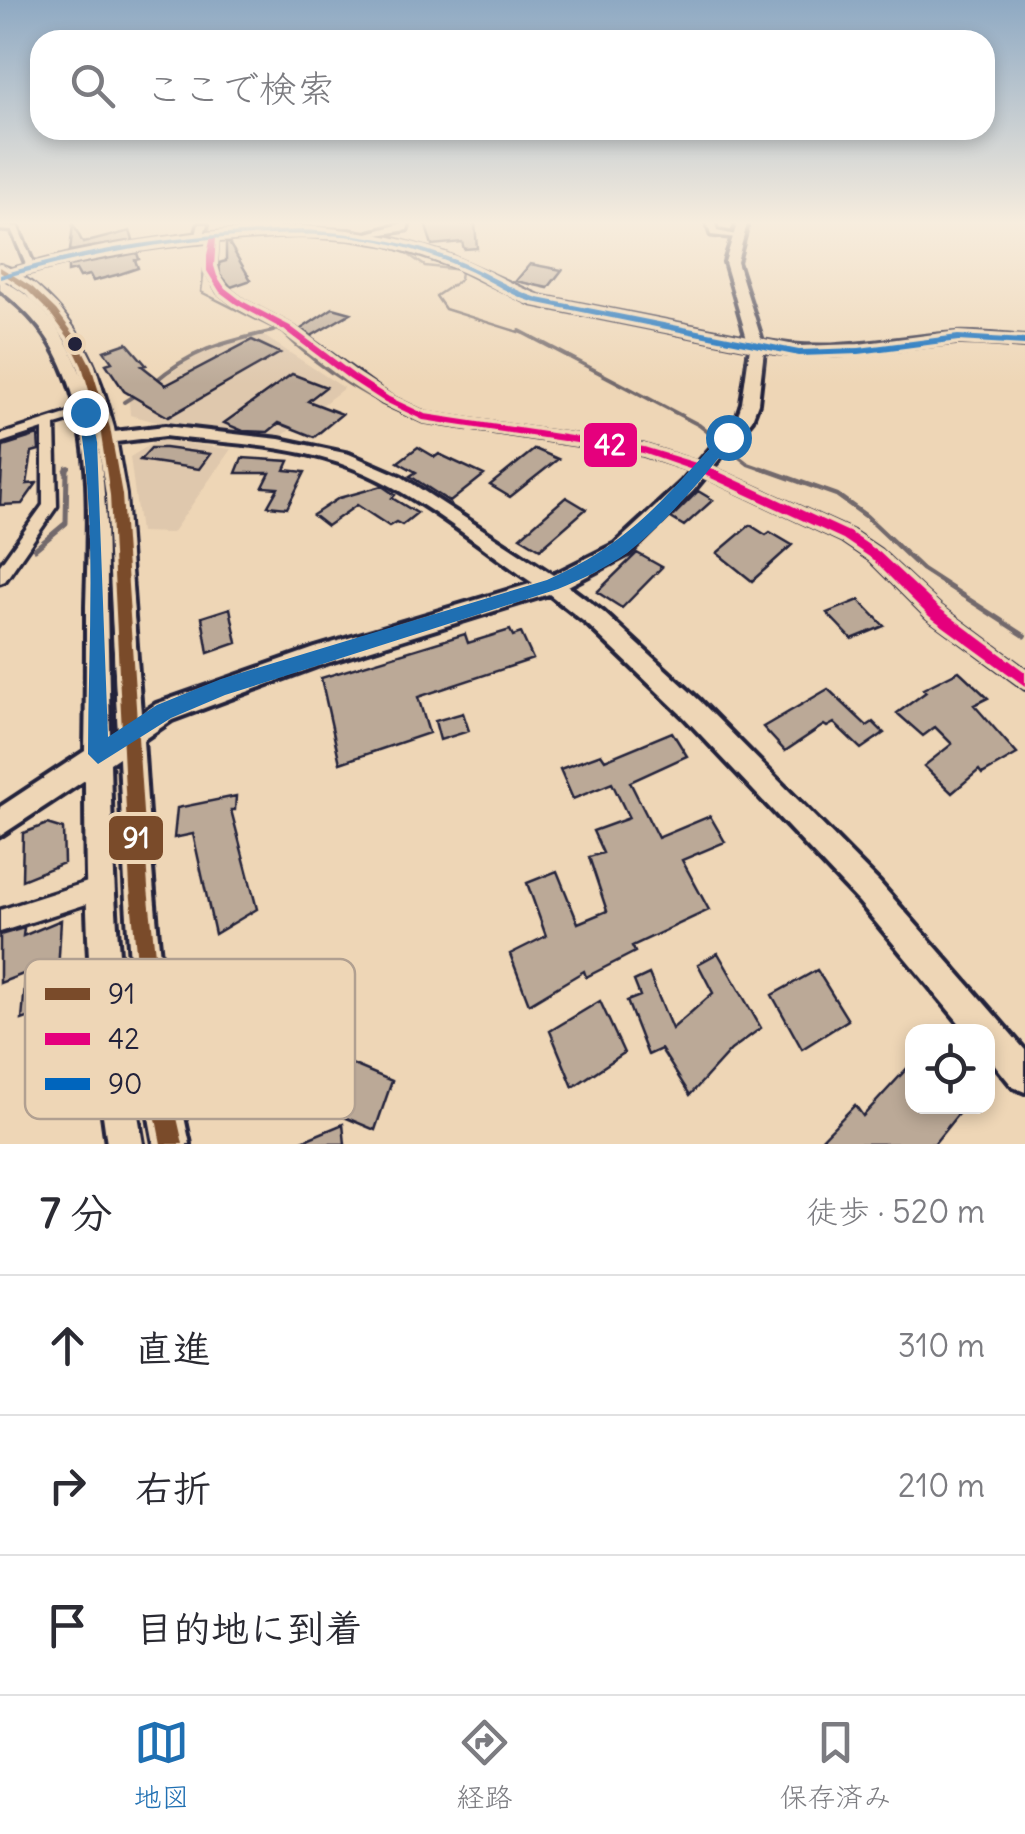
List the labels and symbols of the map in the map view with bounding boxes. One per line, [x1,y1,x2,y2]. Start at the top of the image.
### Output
unlabelled marker [65,334,85,354]
route end [63,390,109,436]
route start [706,415,752,461]
line badge: 42 [582,421,639,469]
text: 42 [594,427,626,463]
line badge: 91 [107,814,165,862]
text: 91 [122,820,150,856]
legend [25,959,355,1119]
text: 91 [108,976,135,1012]
text: 42 [108,1021,140,1057]
text: 90 [108,1066,143,1102]

